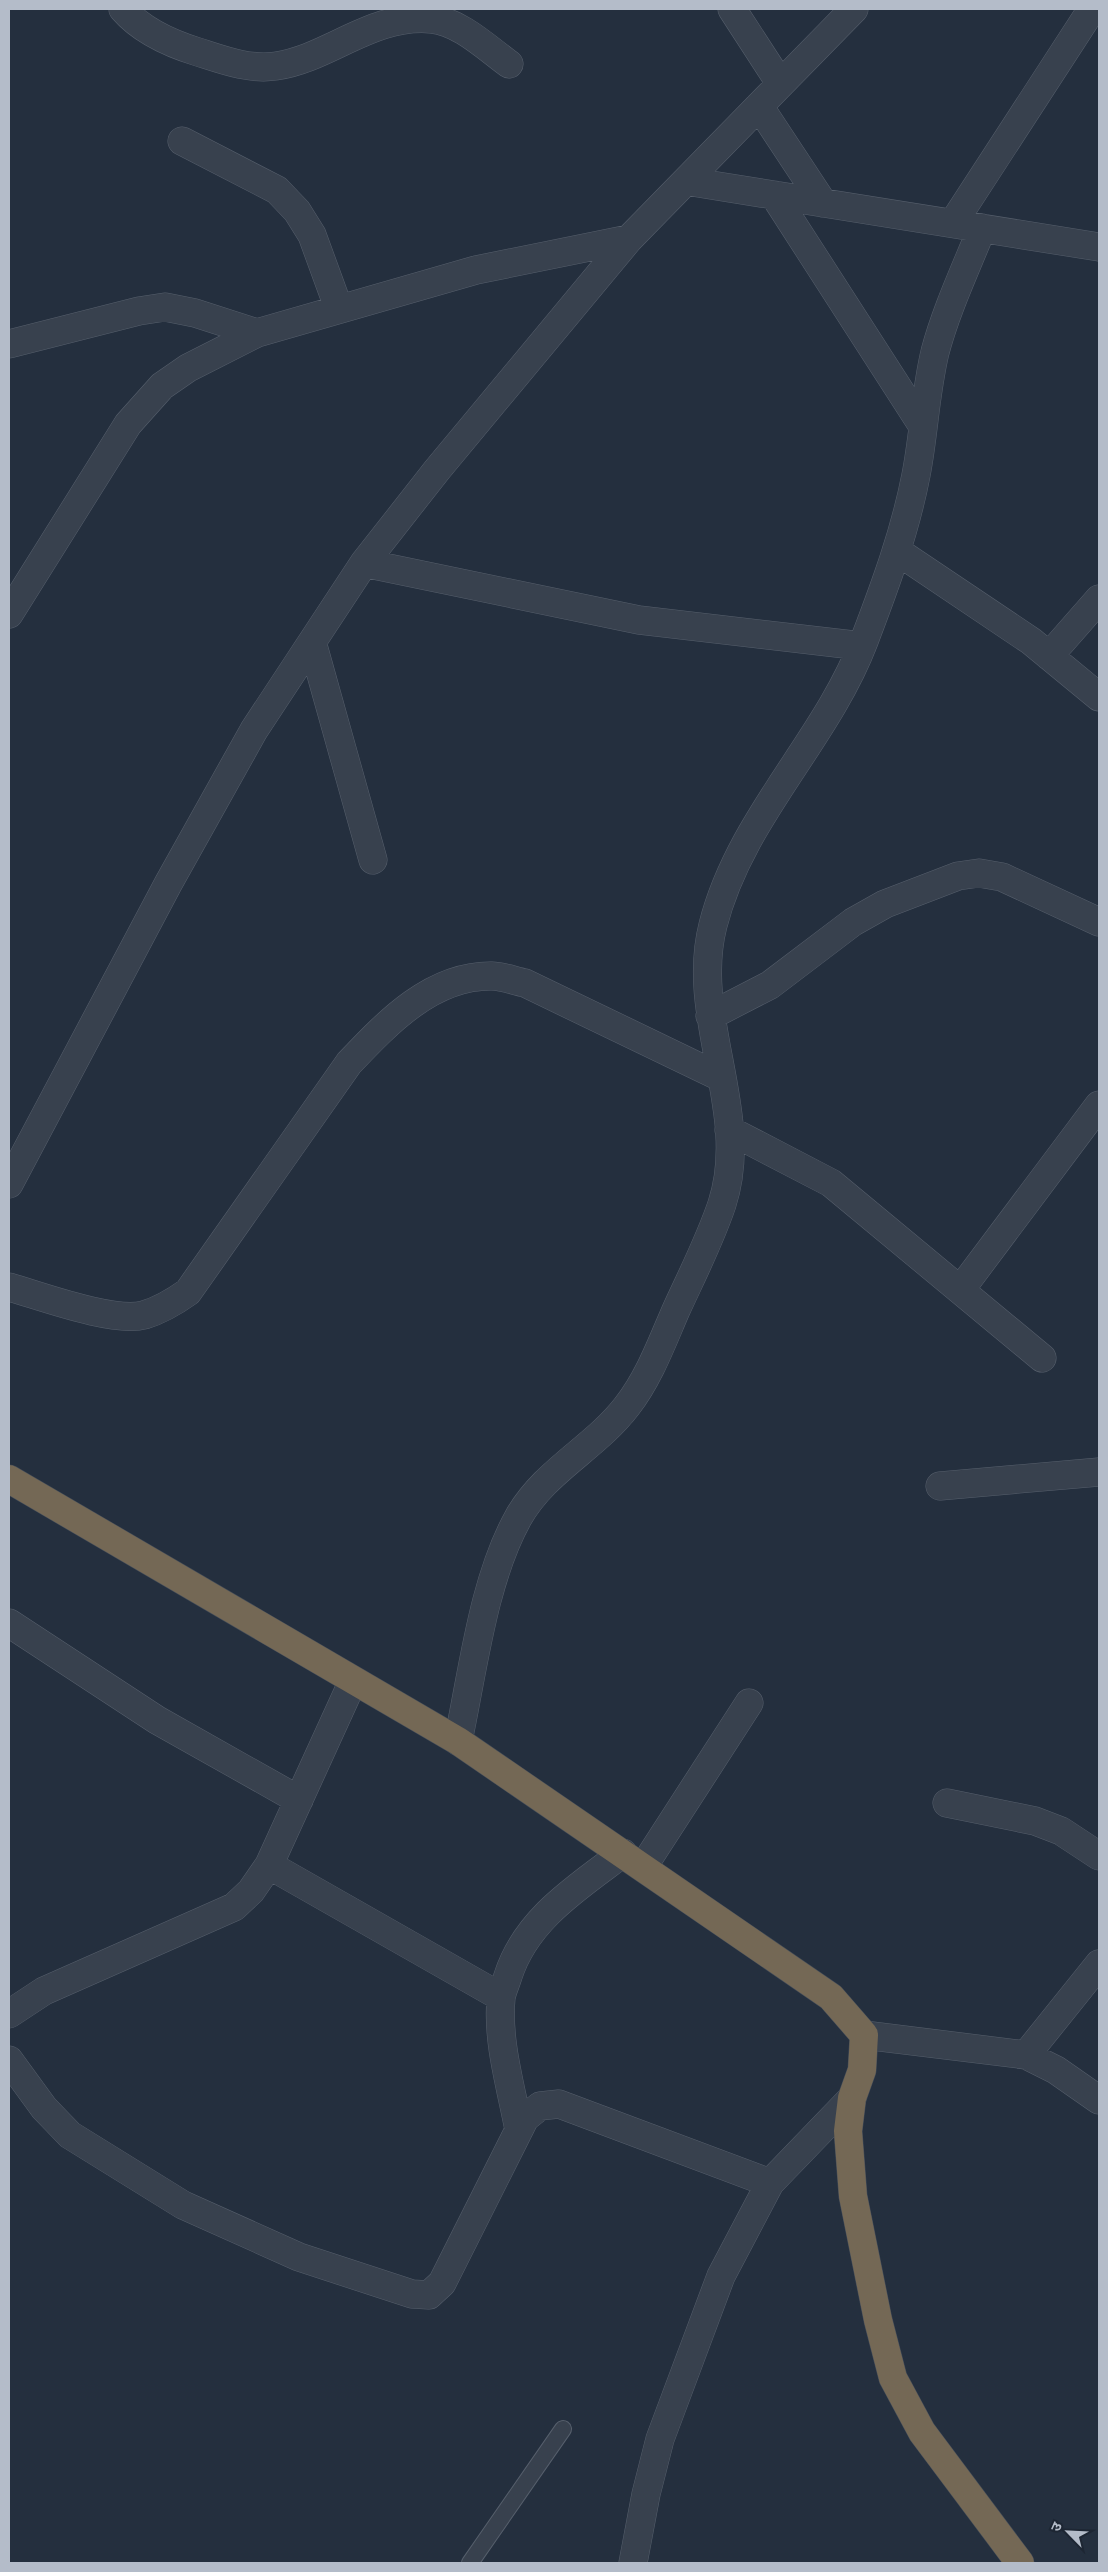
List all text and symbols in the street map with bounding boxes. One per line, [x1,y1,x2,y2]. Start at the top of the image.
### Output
north arrow [1043,2507,1093,2557]
text: उ [1047,2519,1065,2534]

